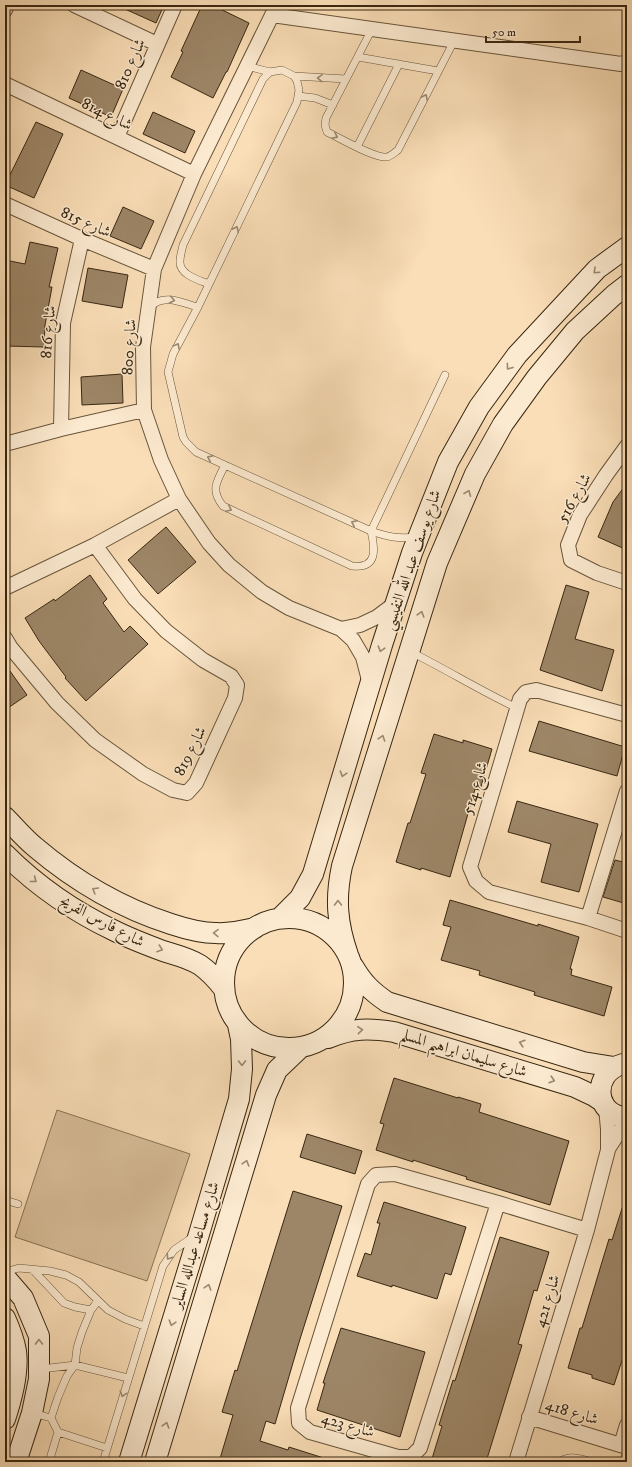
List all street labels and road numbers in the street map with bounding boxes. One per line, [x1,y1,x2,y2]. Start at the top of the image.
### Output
street label: شارع 810 [110,35,153,94]
street label: شارع 814 [77,93,136,138]
street label: شارع 815 [57,202,114,245]
street label: شارع 816 [36,305,63,360]
street label: شارع 800 [117,318,144,376]
street label: شارع 516 [552,470,598,528]
street label: شارع يوسف عبد الله النفيسي [376,486,450,635]
street label: شارع 819 [169,723,214,781]
street label: شارع 514 [458,759,495,818]
street label: شارع فارس الفريح [55,890,148,954]
street label: شارع سليمان ابراهيم المسلم [397,1024,530,1087]
street label: شارع مساعد عبدالله الساير [166,1179,227,1314]
street label: شارع 421 [530,1272,567,1331]
street label: شارع 418 [542,1394,601,1432]
street label: شارع 423 [318,1408,377,1445]

